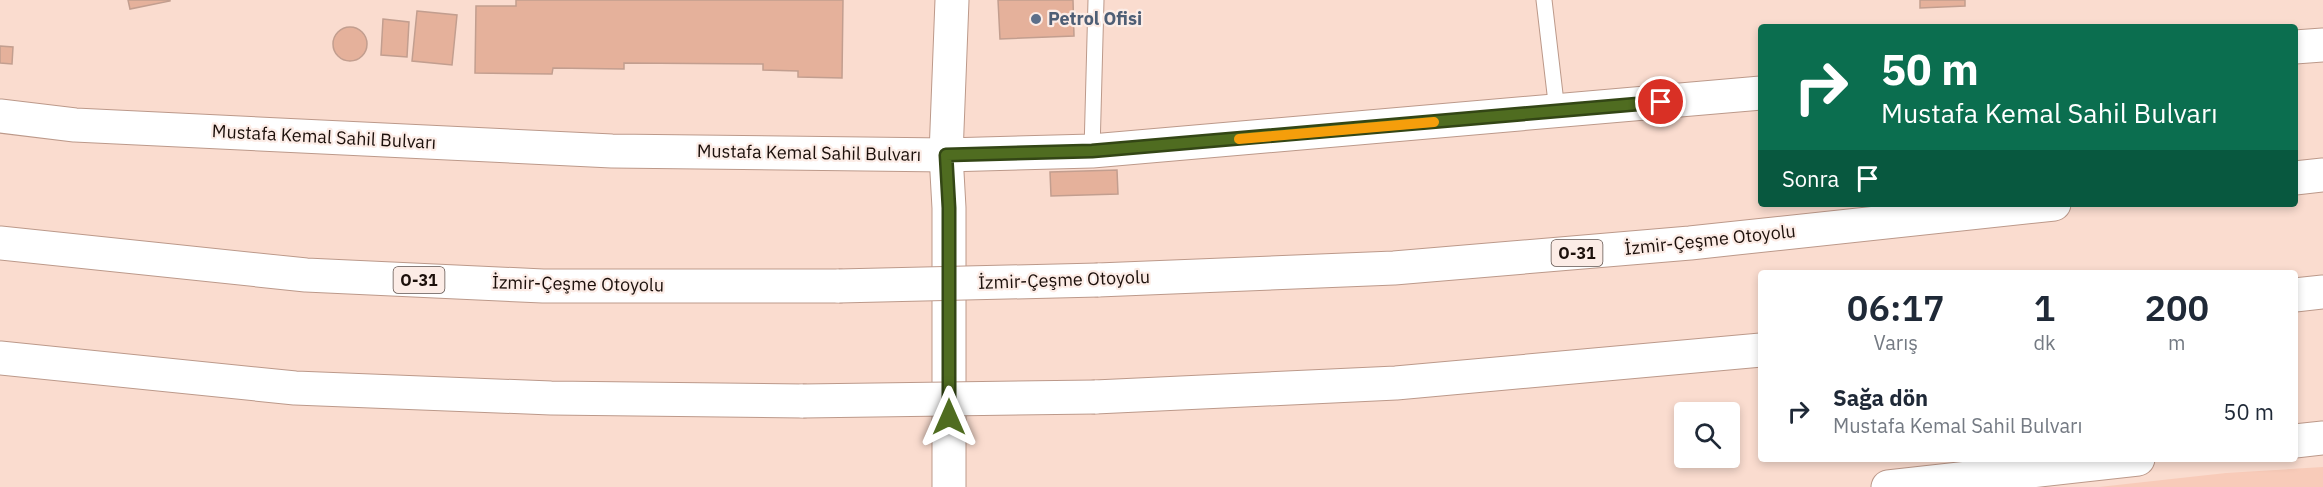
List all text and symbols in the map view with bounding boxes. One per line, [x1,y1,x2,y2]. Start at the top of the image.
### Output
place label: Petrol Ofisi [1048,7,1142,30]
marker: Petrol Ofisi [1029,12,1043,26]
text: 50 m [1881,42,1979,97]
icon: right [1782,48,1860,126]
pin [1635,76,1686,127]
icon: arrive [1644,85,1677,118]
text: Mustafa Kemal Sahil Bulvarı [1881,95,2218,130]
street label: Mustafa Kemal Sahil Bulvarı [211,119,437,154]
street label: Mustafa Kemal Sahil Bulvarı [697,139,921,166]
icon: arrive [1851,162,1884,195]
text: Sonra [1782,164,1839,193]
street label: İzmir-Çeşme Otoyolu [1623,219,1797,260]
road number: O-31 [1552,240,1602,266]
street label: İzmir-Çeşme Otoyolu [978,265,1150,294]
road number: O-31 [394,267,444,293]
street label: İzmir-Çeşme Otoyolu [492,270,664,297]
text: 06:17 [1847,284,1945,331]
text: 1 [2034,284,2055,331]
text: 200 [2144,284,2209,331]
text: Varış [1874,329,1918,356]
text: dk [2033,329,2056,356]
text: m [2168,329,2186,356]
text: Sağa dön [1833,383,1928,412]
position arrow [917,385,981,449]
icon: right [1782,395,1815,428]
text: 50 m [2223,397,2274,426]
map controls [1674,402,1740,468]
button: search [1674,402,1740,468]
text: Mustafa Kemal Sahil Bulvarı [1833,412,2082,439]

